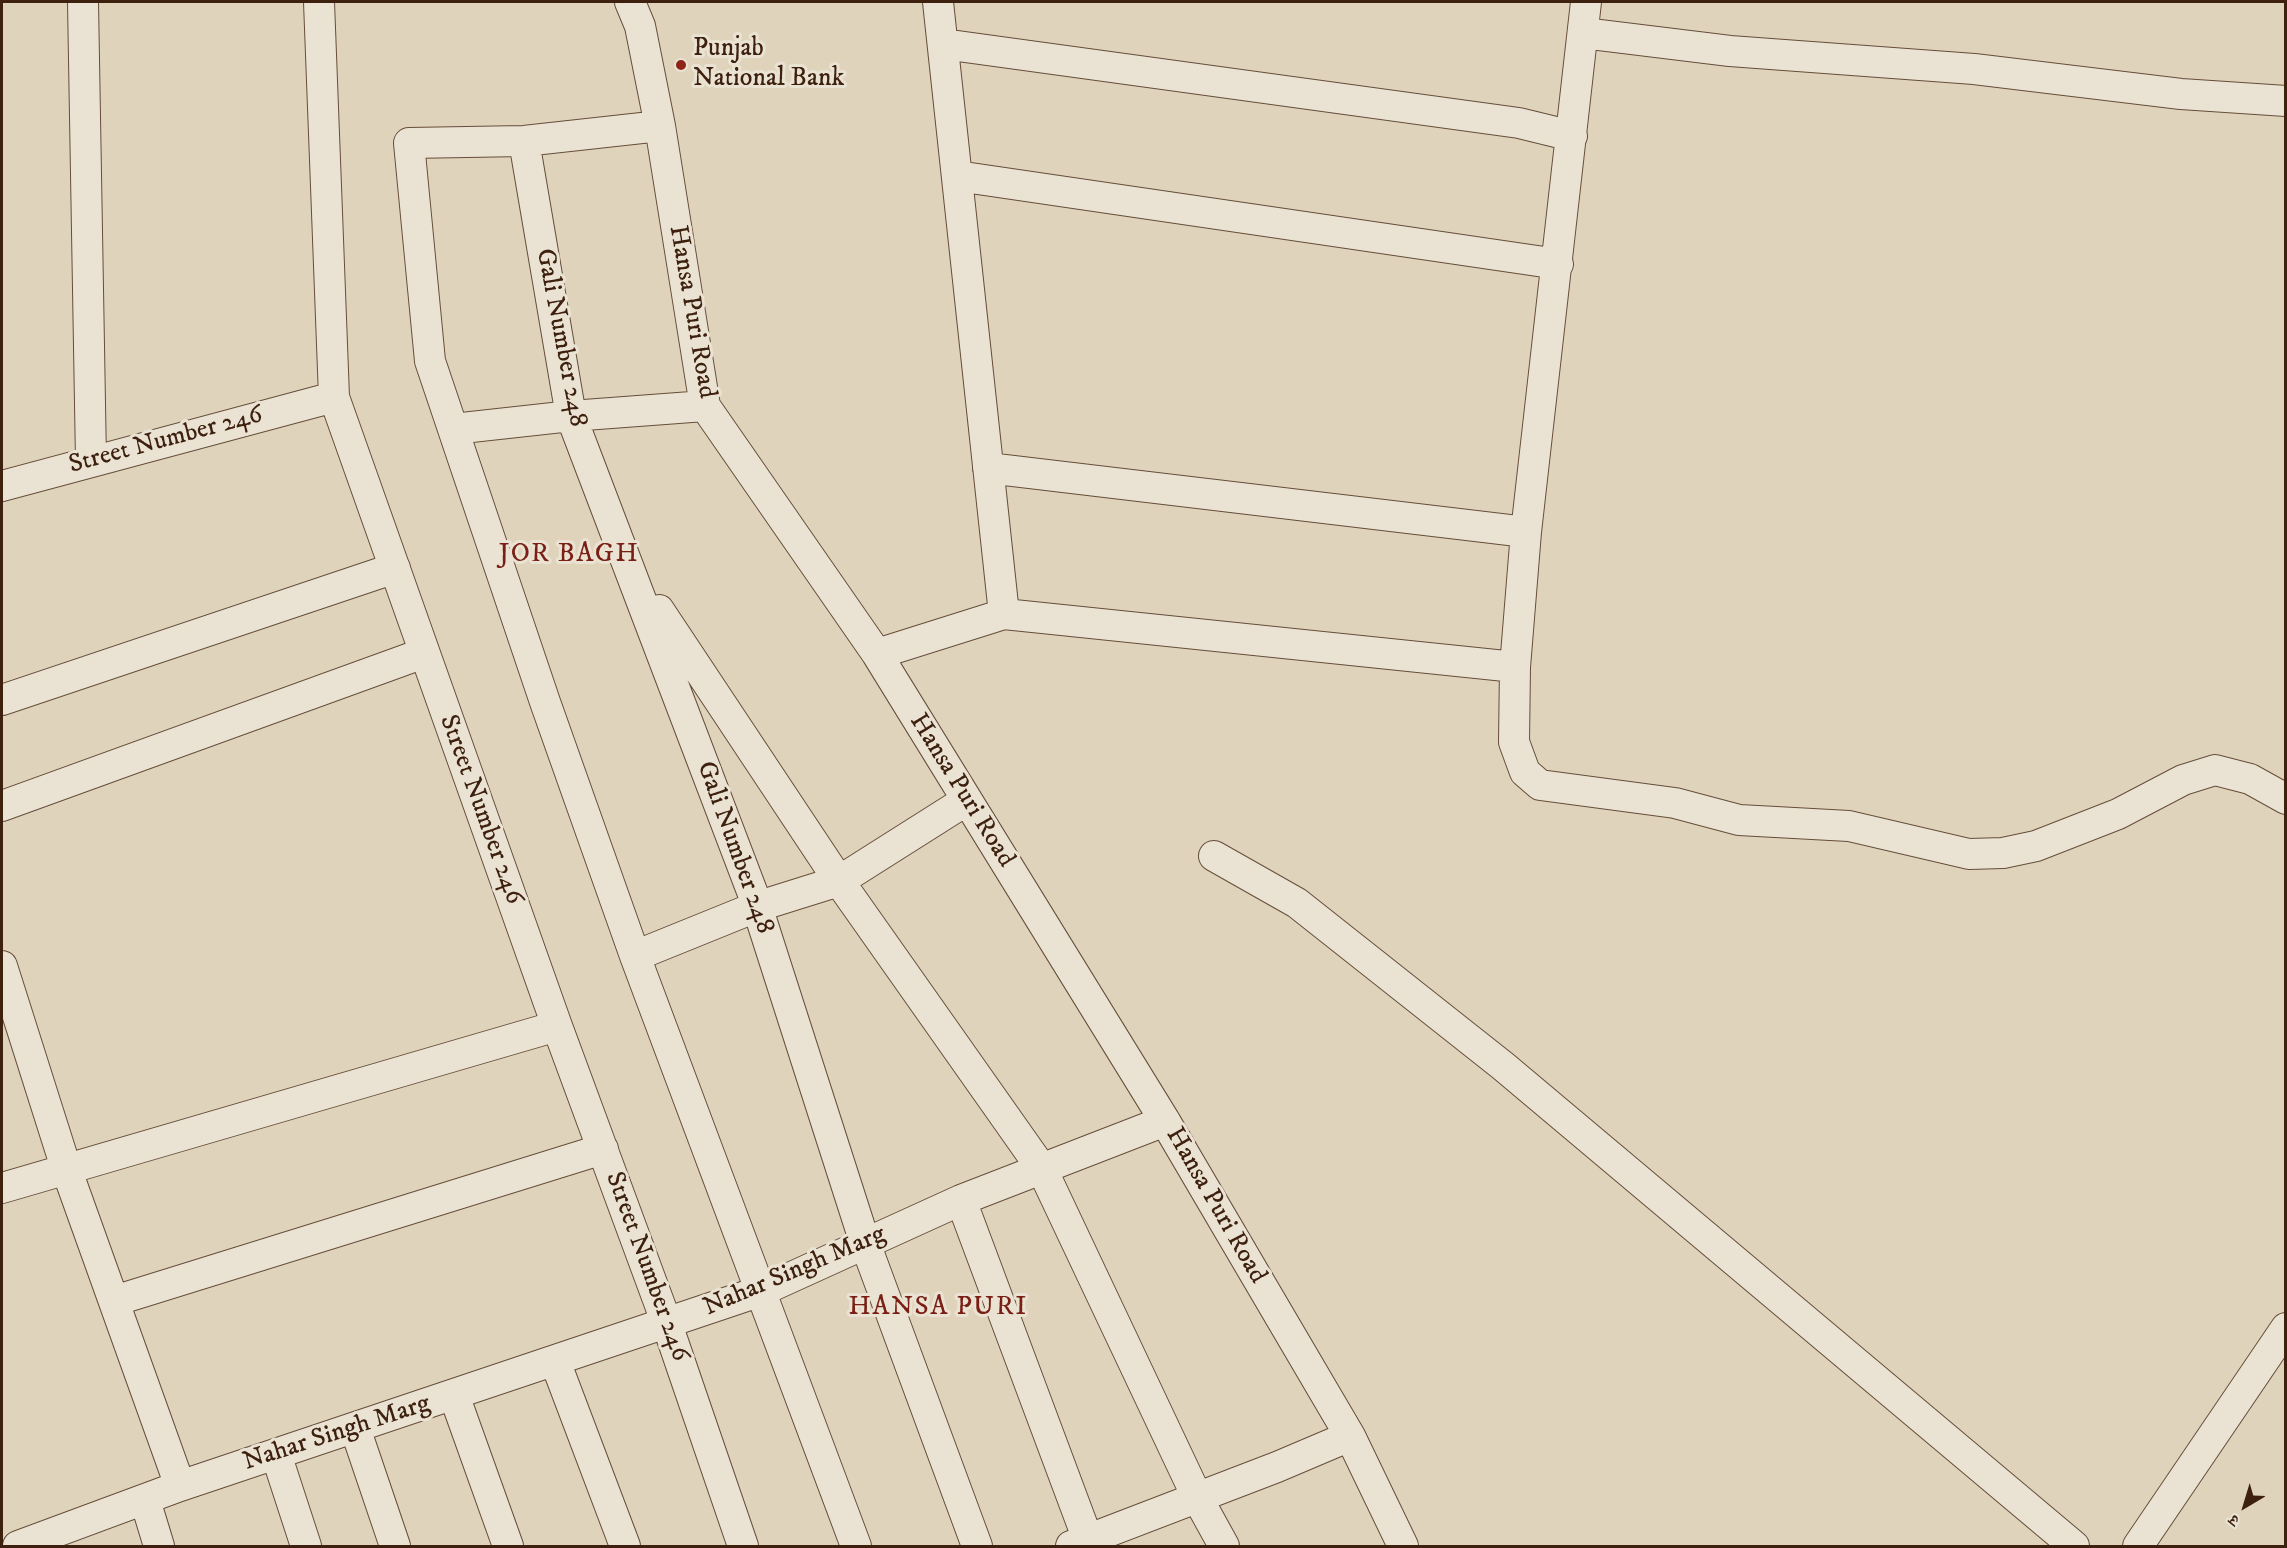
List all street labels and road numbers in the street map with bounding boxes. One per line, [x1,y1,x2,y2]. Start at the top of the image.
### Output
street label: Hansa Puri Road [660,223,722,401]
street label: Gali Number 248 [527,246,593,430]
street label: Street Number 246 [66,400,266,482]
street label: Hansa Puri Road [901,708,1021,874]
street label: Street Number 246 [431,711,529,909]
street label: Gali Number 248 [688,758,780,938]
street label: Hansa Puri Road [1158,1122,1272,1290]
street label: Street Number 246 [597,1168,695,1366]
street label: Nahar Singh Marg [699,1220,891,1324]
street label: Nahar Singh Marg [240,1389,434,1479]

